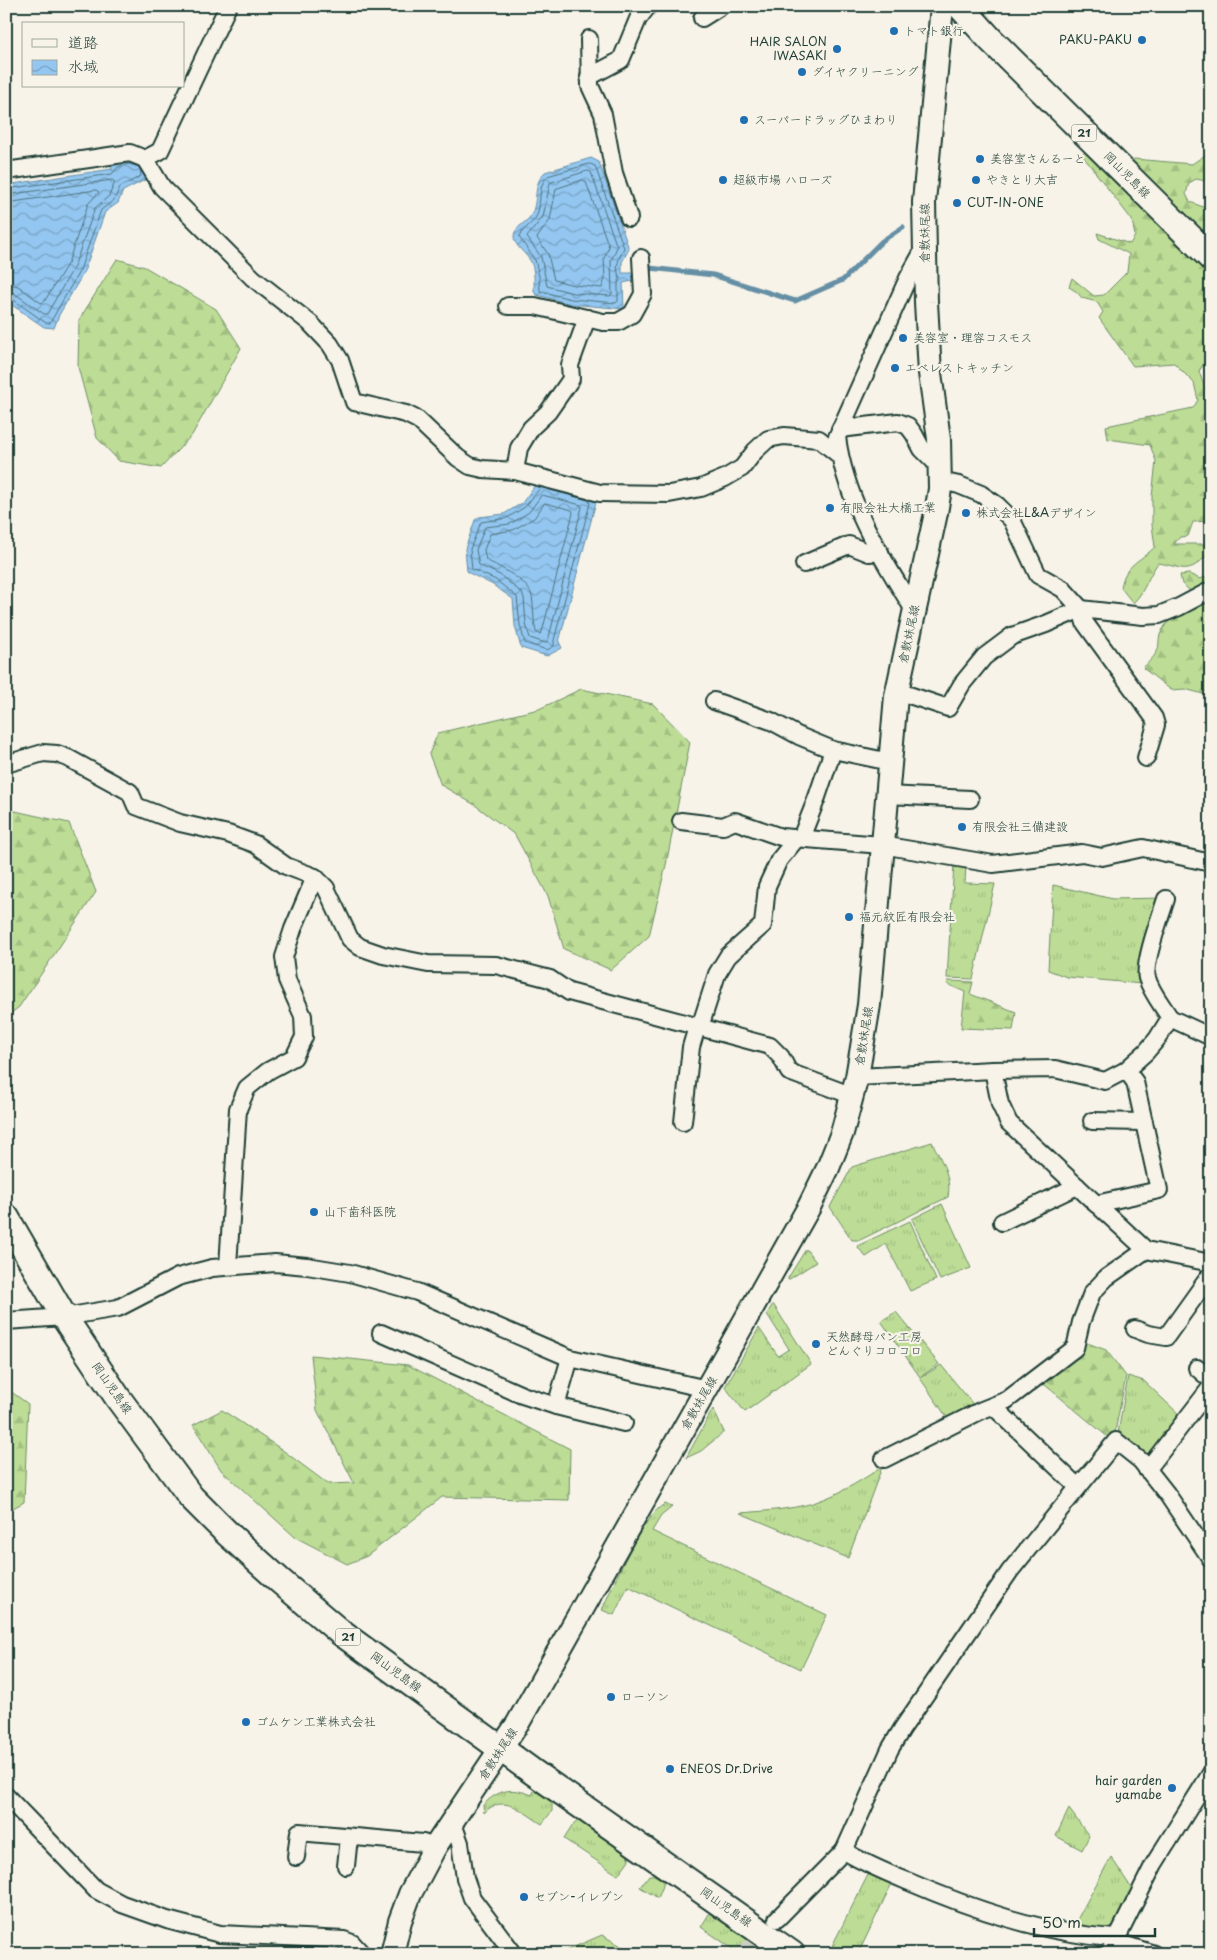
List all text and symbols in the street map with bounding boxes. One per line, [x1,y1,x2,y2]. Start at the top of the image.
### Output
place label: トマト銀行 [904,21,964,39]
legend [22,22,185,88]
marker: トマト銀行 [888,25,900,37]
text: 道路 [68,30,98,53]
place label: PAKU-PAKU [1059,30,1132,48]
place label: HAIR SALON IWASAKI [750,32,827,64]
marker: PAKU-PAKU [1136,34,1148,46]
marker: HAIR SALON IWASAKI [831,43,843,55]
text: 水域 [68,54,98,77]
place label: ダイヤクリーニング [812,62,919,80]
marker: ダイヤクリーニング [796,66,808,78]
place label: スーパードラッグひまわり [754,110,898,128]
marker: スーパードラッグひまわり [738,114,750,126]
road number: 21 [1072,125,1096,142]
street label: 岡山児島線 [1100,147,1155,202]
place label: 美容室さんるーと [990,149,1086,167]
marker: 美容室さんるーと [974,153,986,165]
place label: 超級市場 ハローズ [733,170,832,188]
place label: やきとり大吉 [986,170,1058,188]
marker: 超級市場 ハローズ [717,174,729,186]
marker: やきとり大吉 [970,174,982,186]
place label: CUT-IN-ONE [967,193,1044,211]
marker: CUT-IN-ONE [951,197,963,209]
street label: 倉敷妹尾線 [915,203,933,263]
place label: 美容室・理容コスモス [913,328,1032,346]
marker: 美容室・理容コスモス [897,332,909,344]
place label: エベレストキッチン [905,358,1014,376]
marker: エベレストキッチン [889,362,901,374]
place label: 有限会社大橋工業 [840,498,936,516]
marker: 有限会社大橋工業 [824,502,836,514]
place label: 株式会社L&Aデザイン [976,503,1097,521]
marker: 株式会社L&Aデザイン [960,507,972,519]
street label: 倉敷妹尾線 [893,603,923,665]
place label: 有限会社三備建設 [972,817,1068,835]
marker: 有限会社三備建設 [956,821,968,833]
place label: 福元紋匠有限会社 [859,907,955,925]
marker: 福元紋匠有限会社 [843,911,855,923]
street label: 倉敷妹尾線 [849,1005,877,1067]
place label: 山下歯科医院 [324,1202,396,1220]
marker: 山下歯科医院 [308,1206,320,1218]
place label: 天然酵母パン工房 どんぐりコロコロ [826,1327,922,1359]
marker: 天然酵母パン工房 どんぐりコロコロ [810,1338,822,1350]
street label: 岡山児島線 [88,1358,137,1417]
street label: 倉敷妹尾線 [675,1372,721,1433]
road number: 21 [336,1628,360,1645]
street label: 岡山児島線 [367,1646,426,1696]
place label: ローソン [621,1687,669,1705]
marker: ローソン [605,1691,617,1703]
place label: ゴムケン工業株式会社 [256,1712,376,1730]
marker: ゴムケン工業株式会社 [240,1716,252,1728]
street label: 倉敷妹尾線 [473,1723,521,1784]
place label: ENEOS Dr.Drive [680,1759,773,1777]
marker: ENEOS Dr.Drive [664,1763,676,1775]
place label: hair garden yamabe [1095,1771,1162,1803]
marker: hair garden yamabe [1166,1782,1178,1794]
street label: 岡山児島線 [697,1882,756,1931]
place label: セブン-イレブン [534,1887,624,1905]
marker: セブン-イレブン [518,1891,530,1903]
scale bar [1034,1905,1156,1937]
text: 50 m [1042,1910,1081,1933]

